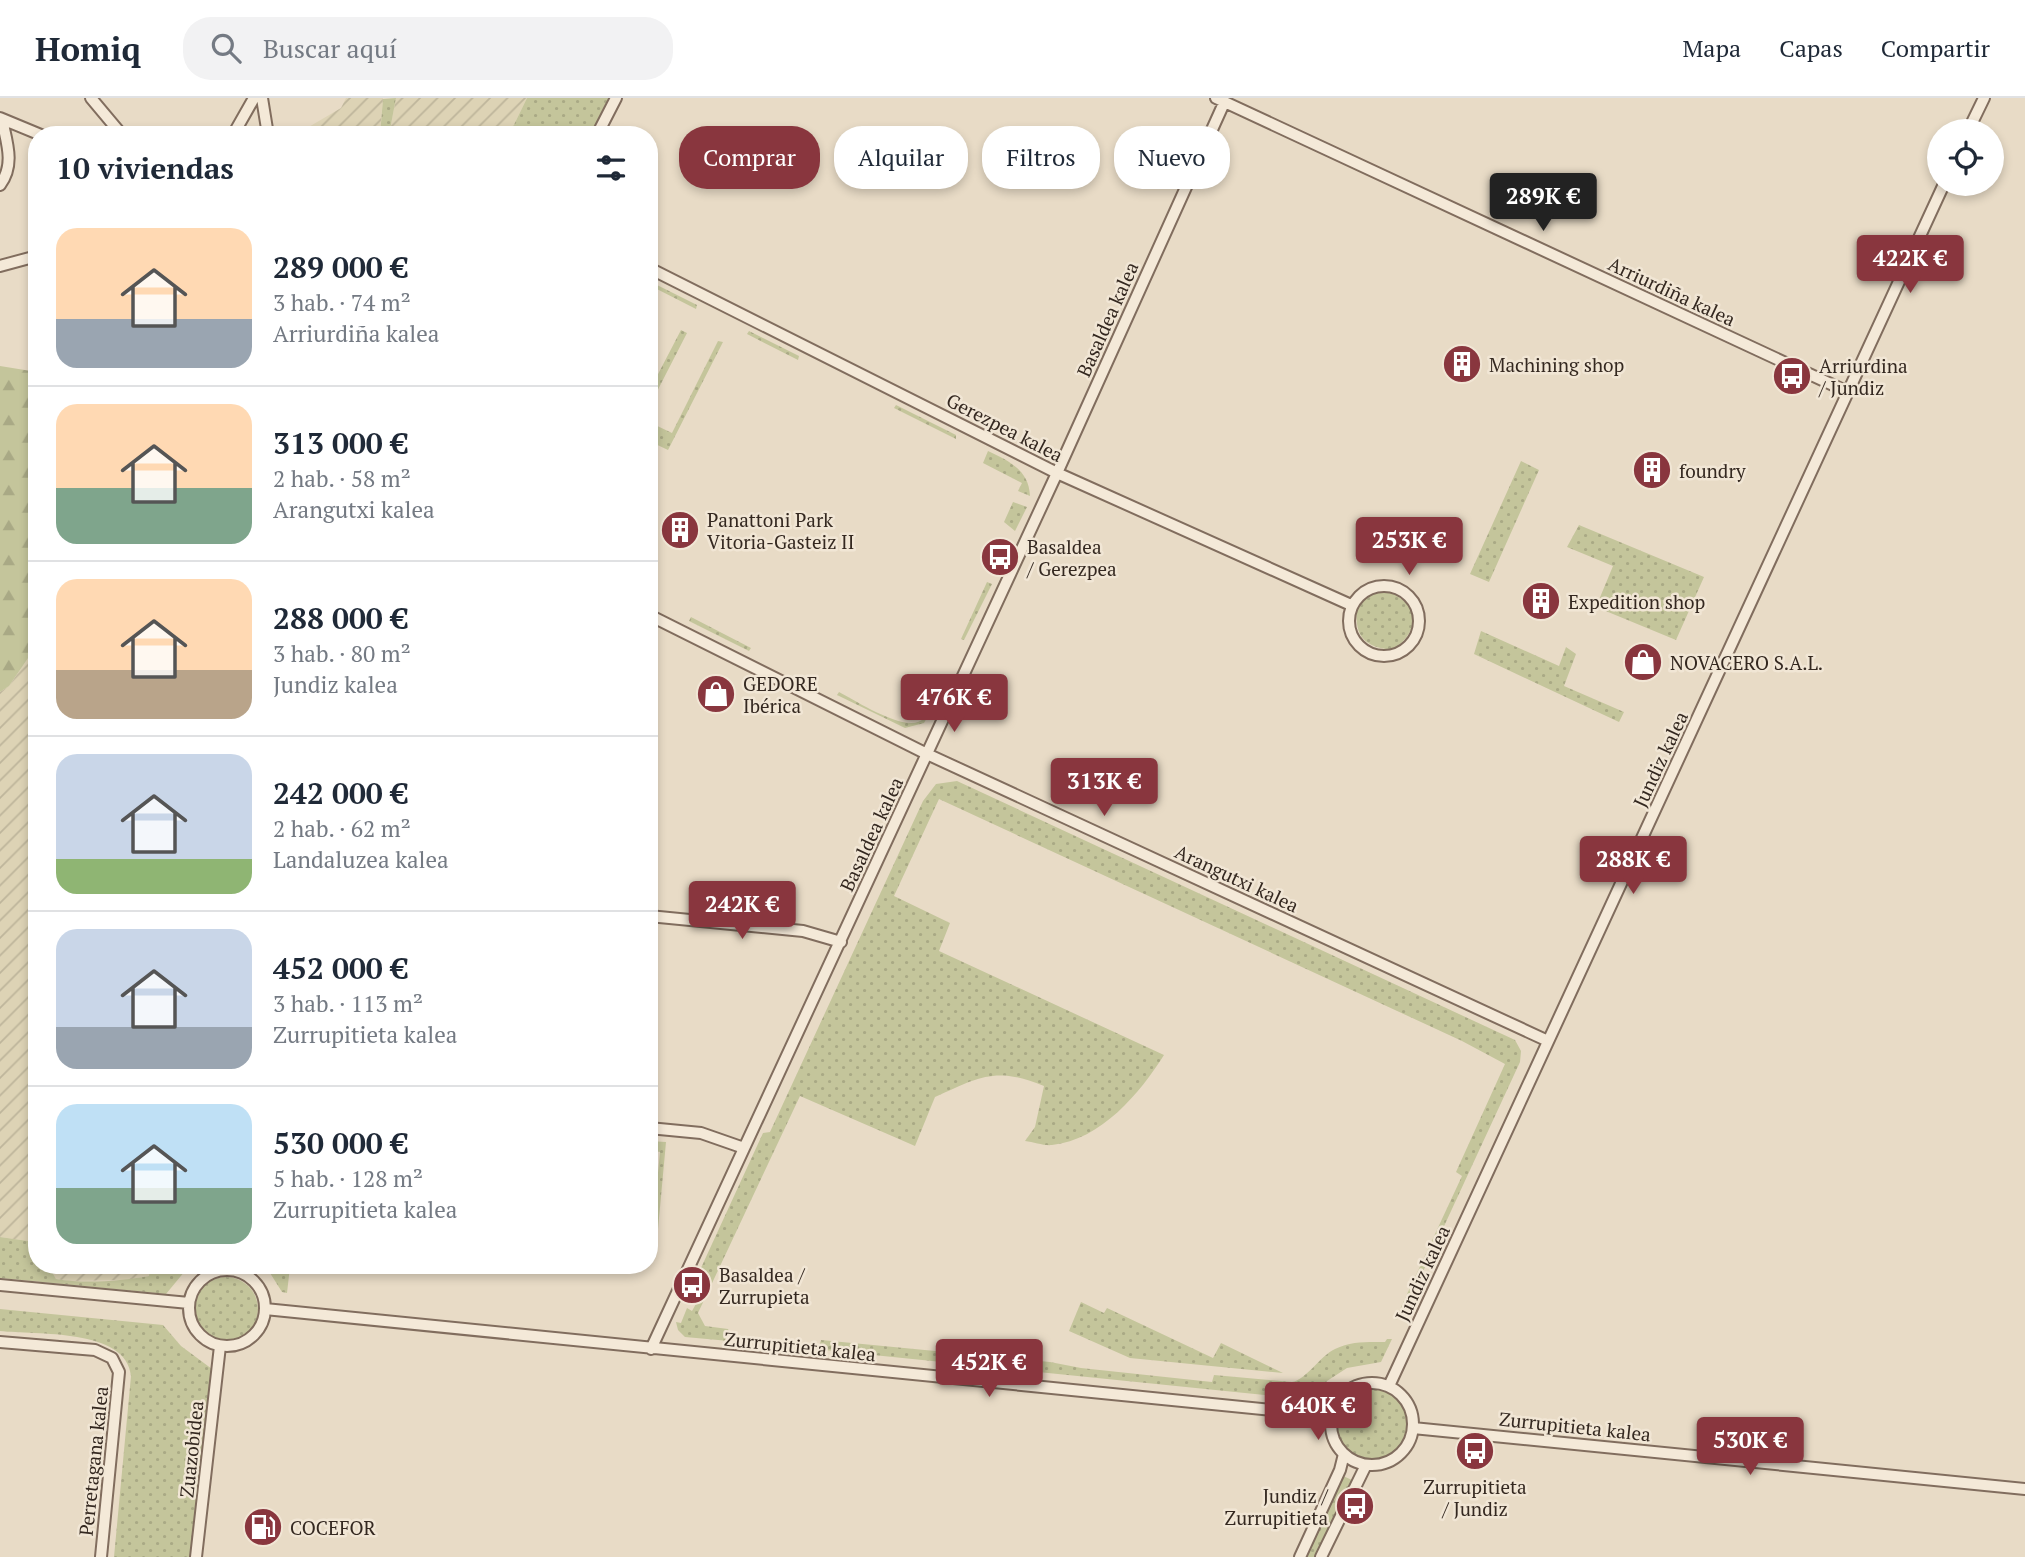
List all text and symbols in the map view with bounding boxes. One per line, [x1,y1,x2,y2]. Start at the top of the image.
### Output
search box [183,17,673,80]
text: Homiq [35,27,141,70]
icon: search [207,29,245,67]
text: Buscar aquí [263,31,397,65]
text: Mapa [1683,32,1741,64]
text: Capas [1779,32,1843,64]
text: Compartir [1881,32,1990,64]
map controls [1927,119,2004,196]
button: locate [1927,119,2004,196]
chip: Comprar [679,126,820,189]
chip: Alquilar [834,126,968,189]
chip: Filtros [982,126,1100,189]
chip: Nuevo [1114,126,1230,189]
text: 10 viviendas [56,148,234,188]
icon: filters [592,149,630,187]
pin: 289K € [1486,174,1600,233]
text: 289K € [1506,180,1580,211]
pin: 422K € [1853,236,1967,295]
text: 422K € [1873,242,1947,273]
text: 289 000 € [273,247,408,287]
street label: Arriurdiña kalea [1604,251,1740,332]
icon: home [112,256,196,340]
street label: Basaldea kalea [1070,257,1144,380]
text: 3 hab. · 74 m² [273,287,411,318]
text: Arriurdiña kalea [273,318,439,349]
building icon: Machining shop [1441,343,1483,385]
place label: Machining shop [1489,352,1624,377]
place label: Arriurdina / Jundiz [1818,353,1908,400]
bus stop icon: Arriurdina / Jundiz [1771,355,1813,397]
street label: Gerezpea kalea [943,387,1068,467]
text: 313 000 € [273,423,408,463]
icon: home [112,432,196,516]
building icon: foundry [1631,449,1673,491]
place label: foundry [1679,458,1746,483]
text: 2 hab. · 58 m² [273,463,411,494]
text: Arangutxi kalea [273,494,435,525]
place label: Panattoni Park Vitoria-Gasteiz II [707,507,854,554]
building icon: Panattoni Park Vitoria-Gasteiz II [659,509,701,551]
pin: 253K € [1352,518,1466,577]
text: 253K € [1372,524,1446,555]
place label: Basaldea / Gerezpea [1026,534,1117,581]
bus stop icon: Basaldea / Gerezpea [979,536,1021,578]
building icon: Expedition shop [1520,580,1562,622]
place label: Expedition shop [1568,589,1705,614]
text: 288 000 € [273,598,408,638]
icon: home [112,607,196,691]
text: 3 hab. · 80 m² [273,638,411,669]
shop icon: NOVACERO S.A.L. [1622,641,1664,683]
place label: NOVACERO S.A.L. [1670,650,1823,675]
text: Jundiz kalea [273,669,398,700]
place label: GEDORE Ibérica [743,671,818,718]
shop icon: GEDORE Ibérica [695,673,737,715]
pin: 476K € [897,674,1011,734]
text: 476K € [917,681,991,712]
street label: Jundiz kalea [1627,707,1693,811]
pin: 313K € [1047,758,1161,818]
text: 313K € [1067,765,1141,796]
street label: Basaldea kalea [834,772,909,895]
text: 242 000 € [273,773,408,813]
icon: home [112,782,196,866]
text: 2 hab. · 62 m² [273,813,411,844]
pin: 288K € [1576,836,1690,896]
street label: Arangutxi kalea [1171,838,1303,918]
text: 288K € [1596,843,1670,874]
text: Landaluzea kalea [273,844,449,875]
pin: 242K € [685,882,799,941]
text: 242K € [705,888,779,919]
text: 452 000 € [273,948,408,988]
icon: home [112,957,196,1041]
text: 3 hab. · 113 m² [273,988,423,1019]
text: Zurrupitieta kalea [273,1019,457,1050]
text: 530 000 € [273,1123,408,1163]
icon: home [112,1132,196,1216]
text: 5 hab. · 128 m² [273,1163,423,1194]
text: Zurrupitieta kalea [273,1194,457,1225]
street label: Jundiz kalea [1389,1221,1455,1325]
place label: Basaldea / Zurrupieta [719,1262,810,1309]
bus stop icon: Basaldea / Zurrupieta [671,1264,713,1306]
street label: Zurrupitieta kalea [723,1326,877,1366]
pin: 452K € [932,1340,1046,1399]
text: 452K € [952,1346,1026,1377]
pin: 640K € [1261,1382,1375,1442]
street label: Perretagana kalea [73,1384,113,1537]
text: 640K € [1281,1389,1355,1420]
street label: Zuazobidea [173,1399,209,1499]
street label: Zurrupitieta kalea [1498,1406,1652,1446]
pin: 530K € [1693,1418,1807,1477]
text: 530K € [1713,1424,1787,1455]
bus stop icon: Zurrupitieta / Jundiz [1454,1430,1496,1472]
place label: Zurrupitieta / Jundiz [1423,1474,1527,1521]
place label: Jundiz / Zurrupitieta [1225,1483,1329,1530]
bus stop icon: Jundiz / Zurrupitieta [1334,1485,1376,1527]
fuel station icon: COCEFOR [242,1506,284,1548]
place label: COCEFOR [290,1515,376,1540]

